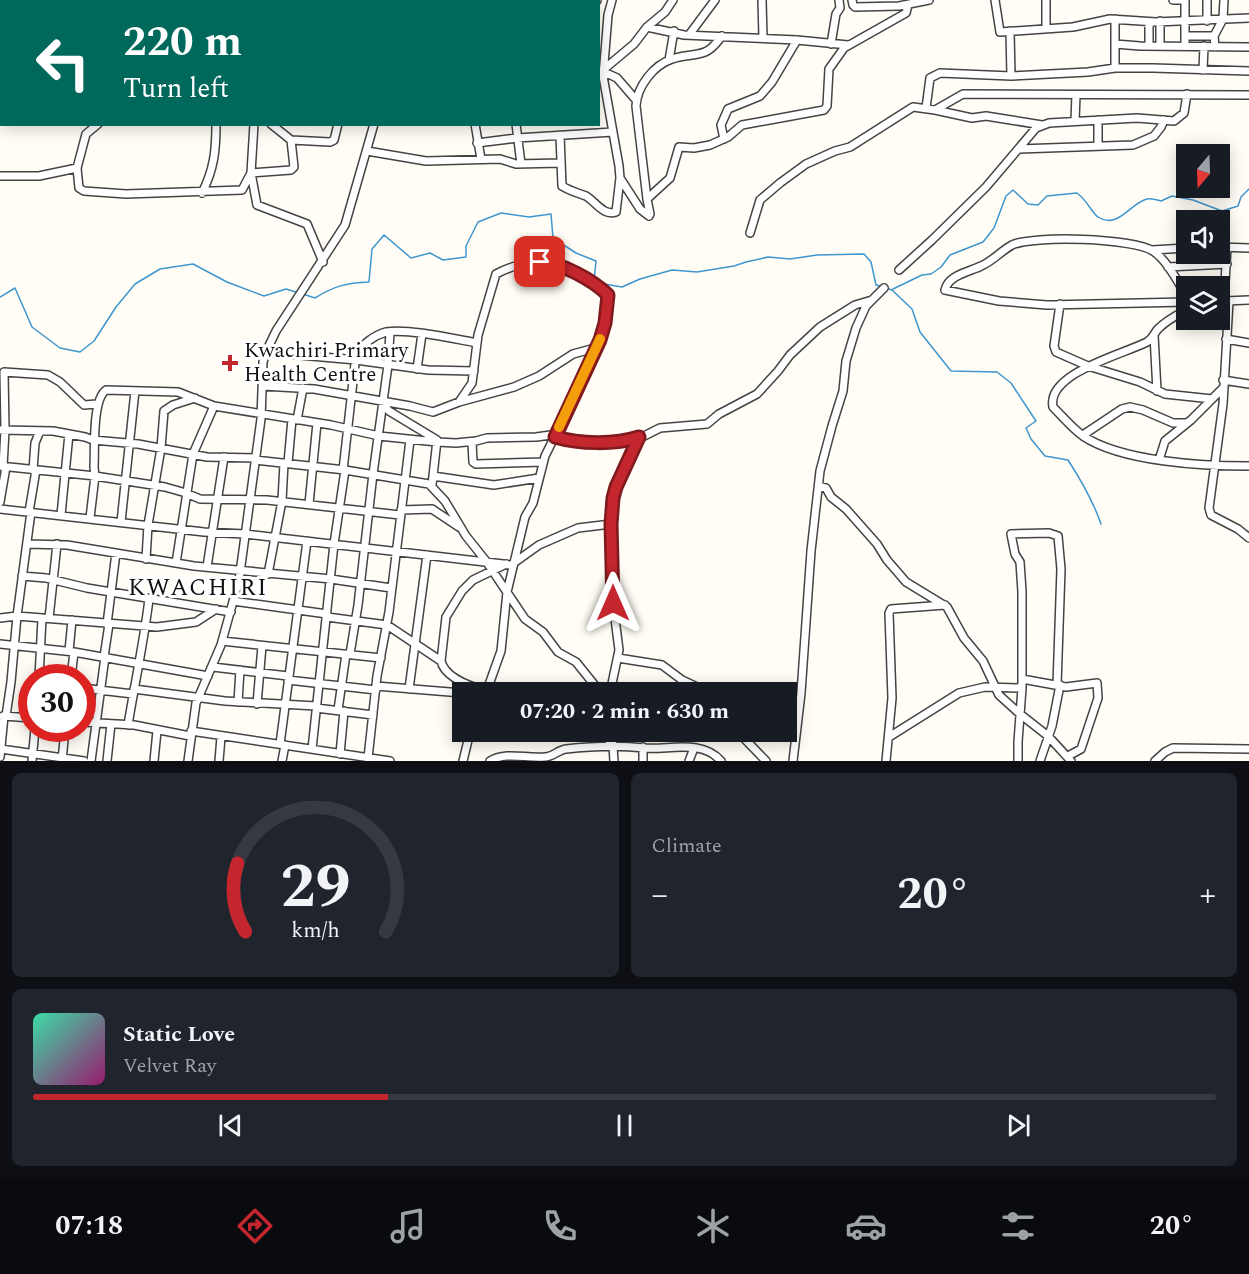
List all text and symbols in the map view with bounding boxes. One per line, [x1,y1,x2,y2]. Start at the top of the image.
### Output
text: 220 m [123,11,242,74]
icon: left [24,24,102,102]
text: Turn left [123,68,229,110]
north arrow [1176,144,1230,198]
map controls [1176,144,1230,330]
button: sound [1176,210,1230,264]
pin [514,236,565,287]
icon: arrive [523,245,556,278]
button: layers [1176,276,1230,330]
place label: Kwachiri Primary Health Centre [244,335,409,391]
marker: Kwachiri Primary Health Centre [221,354,239,372]
district label: KWACHIRI [128,570,268,606]
position arrow [581,571,645,635]
speed limit sign: 30 [18,664,96,742]
text: 07:20 · 2 min · 630 m [520,695,729,728]
text: Climate [652,831,722,861]
text: 29 [280,840,350,935]
text: 20° [897,860,970,929]
text: − [652,870,668,920]
text: + [1200,870,1216,920]
text: km/h [291,914,339,947]
text: Static Love [123,1018,235,1051]
text: Velvet Ray [123,1051,216,1081]
icon: previous [214,1109,247,1142]
icon: pause [608,1109,641,1142]
icon: next [1002,1109,1035,1142]
text: 07:18 [55,1205,123,1247]
icon: directions [234,1205,276,1247]
icon: music [387,1205,429,1247]
icon: phone [539,1205,581,1247]
icon: climate [692,1205,734,1247]
icon: car [845,1205,887,1247]
icon: filters [997,1205,1039,1247]
text: 20° [1150,1205,1194,1247]

